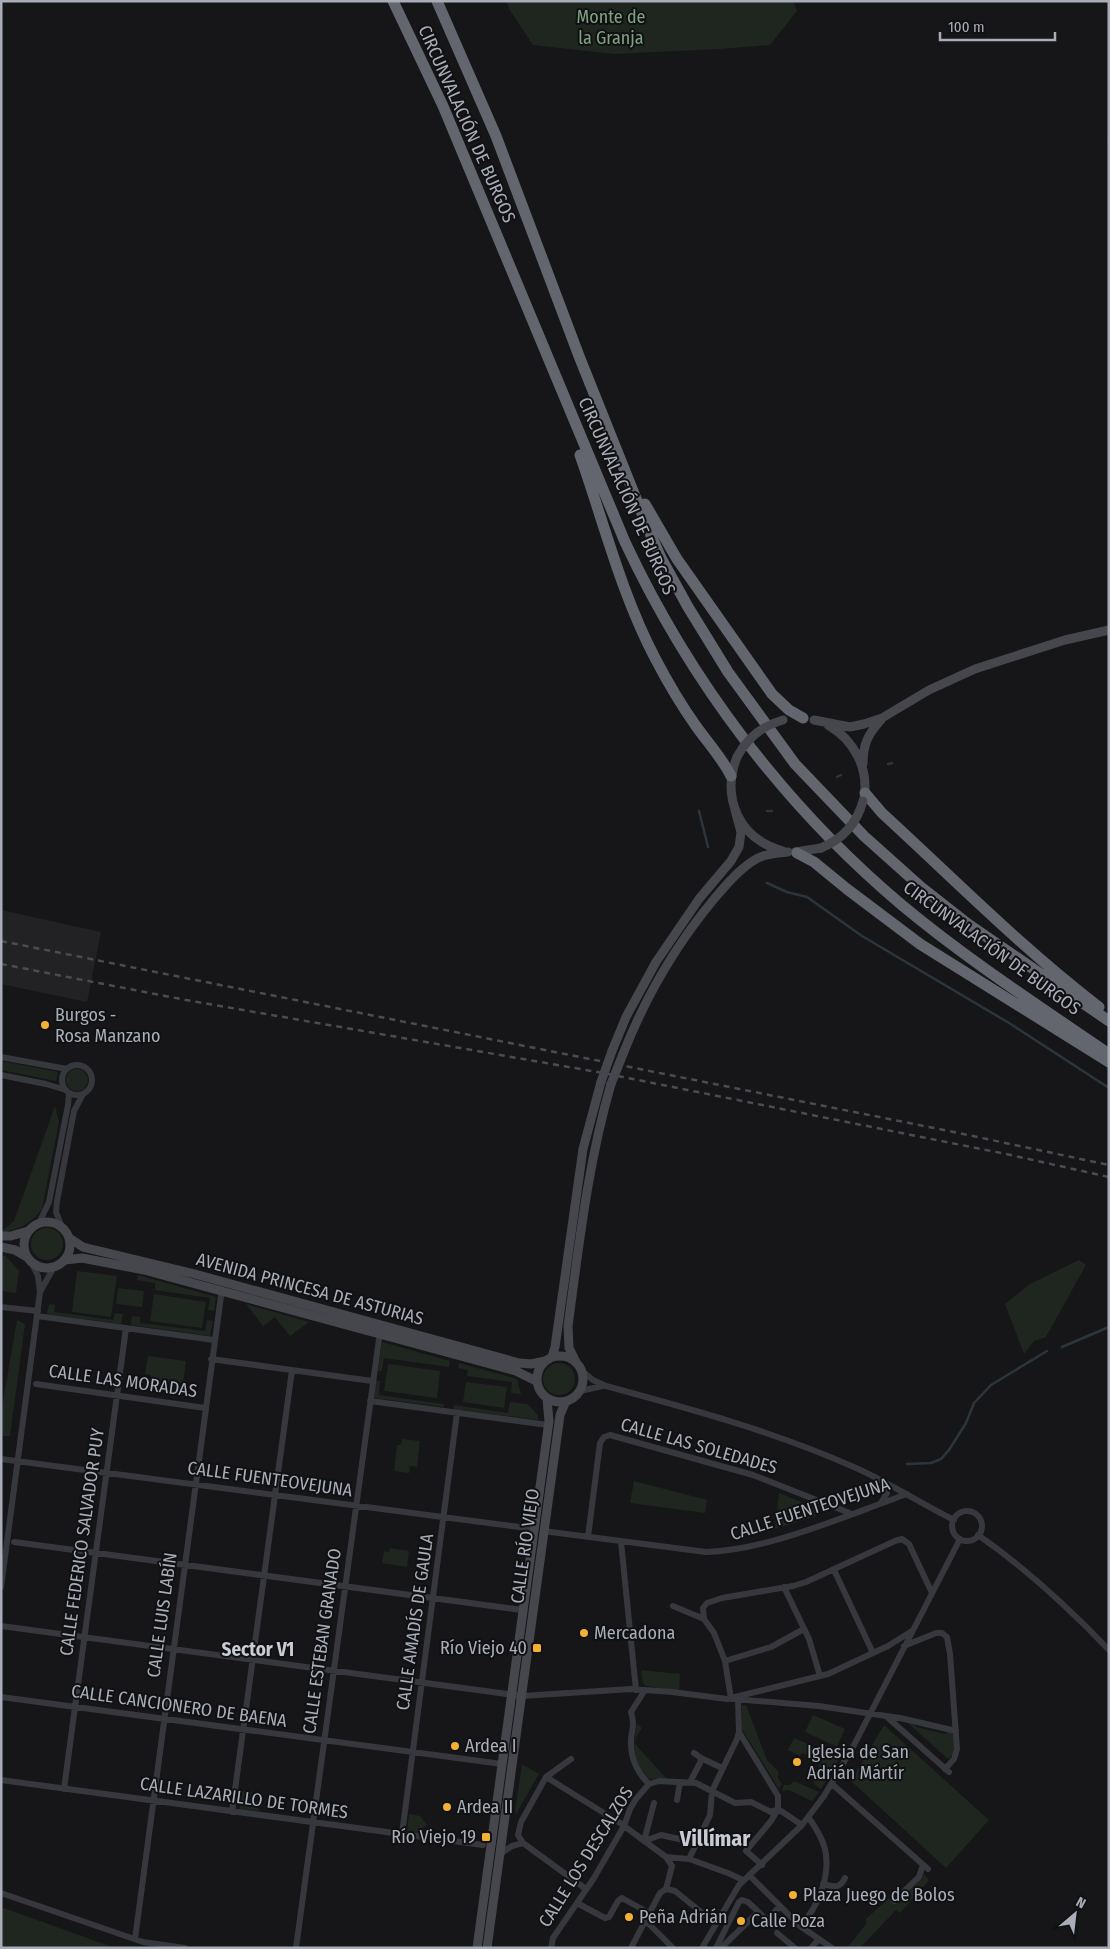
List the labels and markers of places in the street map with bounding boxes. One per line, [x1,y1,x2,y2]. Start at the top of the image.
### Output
place label: Burgos - Rosa Manzano [55,1004,160,1047]
marker: Burgos - Rosa Manzano [39,1019,51,1031]
place label: Mercadona [594,1622,675,1644]
marker: Mercadona [578,1627,590,1639]
place label: Río Viejo 40 [440,1637,527,1659]
marker: Río Viejo 40 [531,1642,543,1654]
place label: Ardea I [465,1735,516,1757]
marker: Ardea I [449,1740,461,1752]
place label: Iglesia de San Adrián Mártír [807,1741,909,1784]
marker: Iglesia de San Adrián Mártír [791,1756,803,1768]
place label: Ardea II [457,1796,513,1818]
marker: Ardea II [441,1801,453,1813]
place label: Río Viejo 19 [391,1826,476,1848]
marker: Río Viejo 19 [480,1831,492,1843]
place label: Plaza Juego de Bolos [803,1884,955,1906]
marker: Plaza Juego de Bolos [787,1889,799,1901]
place label: Peña Adrián [639,1906,728,1928]
place label: Calle Poza [751,1910,825,1932]
marker: Peña Adrián [623,1911,635,1923]
marker: Calle Poza [735,1915,747,1927]

